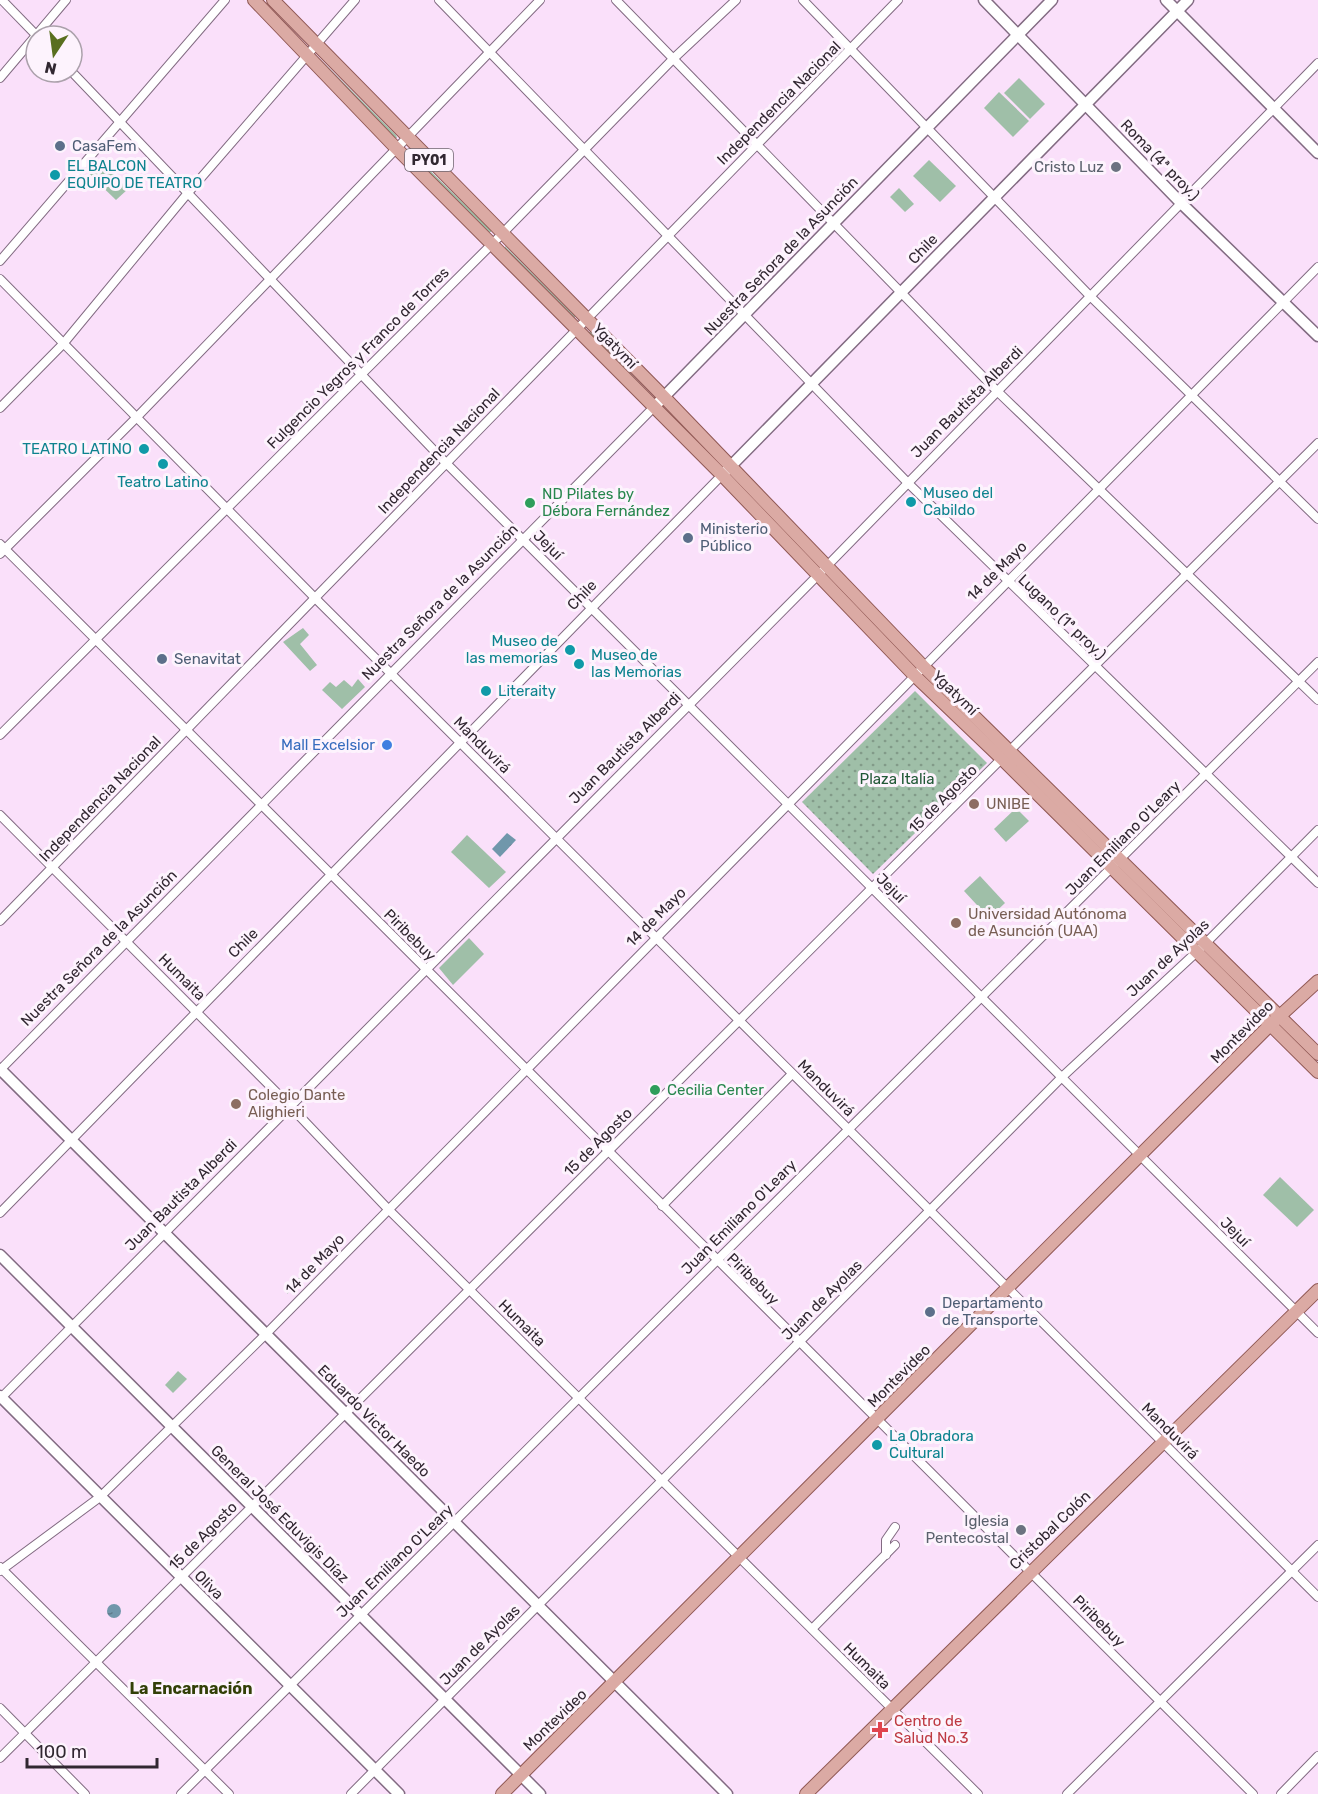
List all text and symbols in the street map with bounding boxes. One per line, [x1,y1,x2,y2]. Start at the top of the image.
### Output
north arrow [24,24,84,84]
street label: Independencia Nacional [713,37,845,169]
text: N [43,58,58,79]
street label: Roma (4ª proy.) [1117,116,1203,204]
place label: CasaFem [72,137,137,155]
marker: CasaFem [53,139,67,153]
road number: PY01 [405,149,453,171]
place label: EL BALCON EQUIPO DE TEATRO [67,157,202,192]
place label: Cristo Luz [1034,158,1104,176]
marker: Cristo Luz [1109,160,1123,174]
marker: EL BALCON EQUIPO DE TEATRO [48,168,62,182]
street label: Nuestra Señora de la Asunción [700,173,862,339]
street label: Chile [904,230,942,268]
street label: Fulgencio Yegros y Franco de Torres [263,263,453,453]
street label: Ygatymí [589,319,642,374]
street label: Juan Bautista Alberdi [907,342,1027,462]
street label: Independencia Nacional [374,385,504,517]
place label: TEATRO LATINO [22,440,132,458]
marker: TEATRO LATINO [137,442,151,456]
marker: Teatro Latino [156,457,170,471]
place label: Teatro Latino [117,473,209,491]
place label: Museo del Cabildo [923,484,993,519]
place label: ND Pilates by Débora Fernández [542,485,670,520]
marker: Museo del Cabildo [904,495,918,509]
marker: ND Pilates by Débora Fernández [523,496,537,510]
street label: Nuestra Señora de la Asunción [358,520,522,684]
place label: Ministerio Público [700,520,768,555]
street label: Jejuí [529,526,567,564]
marker: Ministerio Público [681,531,695,545]
street label: 14 de Mayo [963,537,1031,605]
street label: Lugano (1ª proy.) [1014,571,1110,663]
street label: Chile [563,576,601,614]
place label: Museo de las memorias [466,632,558,667]
marker: Museo de las memorias [563,643,577,657]
place label: Museo de las Memorias [591,646,682,681]
place label: Senavitat [174,650,241,668]
marker: Senavitat [155,652,169,666]
marker: Museo de las Memorias [572,657,586,671]
street label: Ygatymí [928,667,983,720]
place label: Literaity [498,682,556,700]
marker: Literaity [479,684,493,698]
street label: Juan Bautista Alberdi [565,688,685,808]
street label: Manduvirá [450,713,514,777]
street label: Independencia Nacional [35,733,165,865]
place label: Mall Excelsior [281,736,375,754]
marker: Mall Excelsior [380,738,394,752]
street label: 15 de Agosto [905,761,981,837]
park label: Plaza Italia [860,770,934,788]
street label: Juan Emiliano O'Leary [1062,777,1184,899]
place label: UNIBE [986,795,1030,813]
marker: UNIBE [967,797,981,811]
street label: Nuestra Señora de la Asunción [17,866,181,1030]
street label: Jejuí [872,869,910,907]
street label: 14 de Mayo [622,883,690,951]
street label: Piribebuy [380,905,440,965]
place label: Universidad Autónoma de Asunción (UAA) [968,905,1127,940]
street label: Juan de Ayolas [1123,915,1213,1001]
marker: Universidad Autónoma de Asunción (UAA) [949,916,963,930]
street label: Chile [224,924,262,962]
street label: Humaita [155,950,209,1004]
street label: Montevideo [1207,997,1277,1067]
street label: Manduvirá [794,1056,858,1120]
place label: Cecilia Center [667,1081,764,1099]
marker: Cecilia Center [648,1083,662,1097]
place label: Colegio Dante Alighieri [248,1086,345,1121]
marker: Colegio Dante Alighieri [229,1097,243,1111]
street label: 15 de Agosto [560,1104,636,1180]
street label: Juan Bautista Alberdi [121,1135,241,1255]
street label: Juan Emiliano O'Leary [678,1156,800,1278]
street label: Jejuí [1216,1213,1254,1251]
street label: 14 de Mayo [282,1230,348,1298]
street label: Piribebuy [723,1249,783,1309]
street label: Juan de Ayolas [778,1256,866,1344]
place label: Departamento de Transporte [942,1294,1043,1329]
street label: Humaita [495,1296,549,1350]
marker: Departamento de Transporte [923,1305,937,1319]
street label: Montevideo [864,1341,934,1411]
street label: Eduardo Victor Haedo [314,1361,434,1481]
street label: Manduvirá [1138,1399,1202,1463]
place label: La Obradora Cultural [889,1427,974,1462]
marker: La Obradora Cultural [870,1438,884,1452]
street label: General José Eduvigis Díaz [207,1441,353,1587]
street label: Cristobal Colón [1006,1487,1094,1573]
street label: 15 de Agosto [165,1498,241,1574]
street label: Juan Emiliano O'Leary [333,1501,457,1621]
place label: Iglesia Pentecostal [926,1512,1009,1547]
marker: Iglesia Pentecostal [1014,1523,1028,1537]
street label: Oliva [191,1567,227,1603]
street label: Piribebuy [1069,1591,1129,1651]
street label: Juan de Ayolas [436,1601,524,1689]
street label: Humaita [840,1639,894,1693]
district label: La Encarnación [130,1679,252,1698]
street label: Montevideo [519,1685,591,1755]
place label: Centro de Salud No.3 [894,1712,969,1747]
marker: Centro de Salud No.3 [871,1721,889,1739]
scale bar [27,1731,158,1769]
text: 100 m [36,1741,87,1763]

